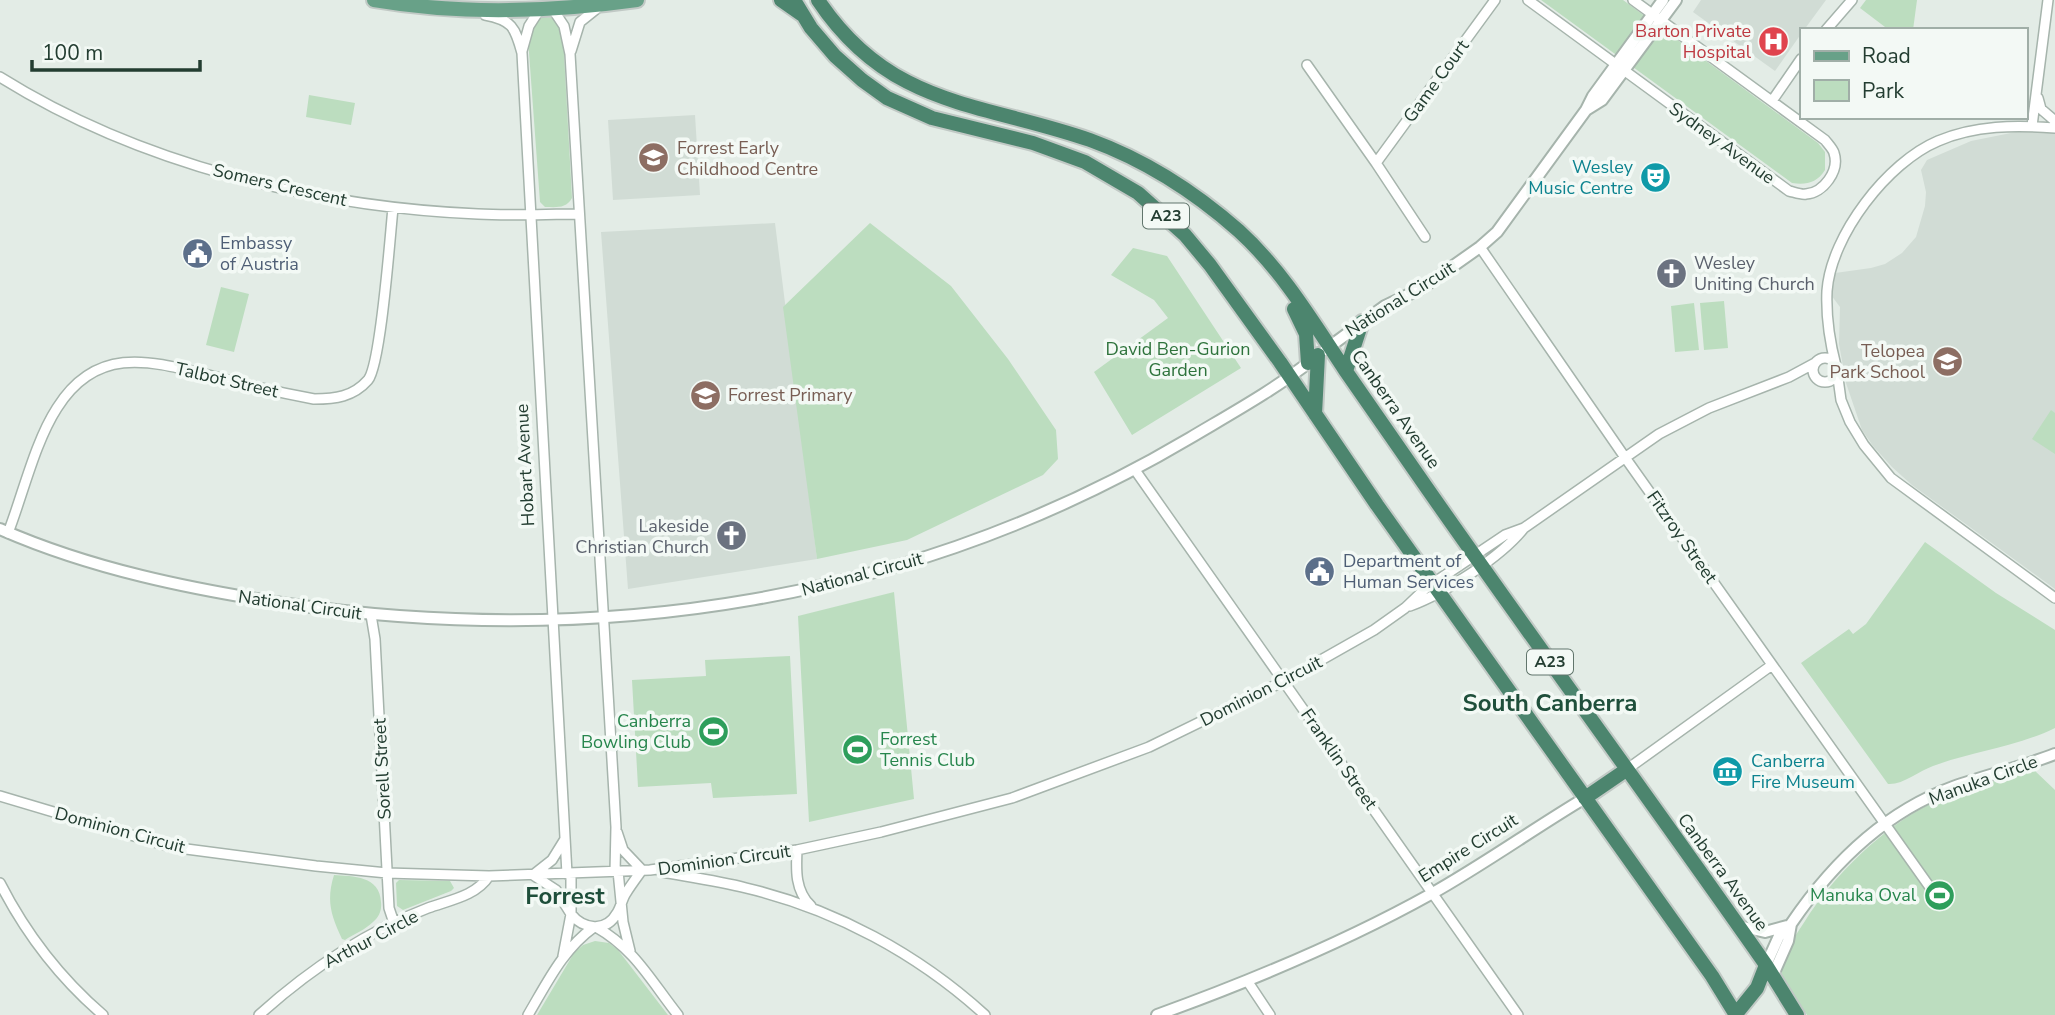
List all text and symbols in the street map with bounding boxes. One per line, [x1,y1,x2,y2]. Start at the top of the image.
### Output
place label: Barton Private Hospital [1635,19,1752,64]
hospital icon: Barton Private Hospital [1757,24,1791,58]
scale bar [32,28,200,72]
legend [1800,28,2027,119]
street label: Game Court [1398,34,1475,127]
text: 100 m [42,39,103,67]
text: Road [1862,42,1911,70]
text: Park [1862,77,1904,105]
street label: Sydney Avenue [1664,96,1780,190]
place label: Forrest Early Childhood Centre [677,136,818,181]
school or university icon: Forrest Early Childhood Centre [637,141,671,175]
place label: Wesley Music Centre [1528,155,1634,200]
street label: Somers Crescent [211,158,350,212]
theatre icon: Wesley Music Centre [1639,160,1673,194]
road number: A23 [1143,204,1189,229]
place label: Embassy of Austria [220,231,299,276]
public building icon: Embassy of Austria [180,236,214,270]
place label: Wesley Uniting Church [1694,251,1815,296]
street label: National Circuit [1341,255,1460,342]
church icon: Wesley Uniting Church [1654,256,1688,290]
park label: David Ben-Gurion Garden [1106,337,1251,382]
place label: Telopea Park School [1829,339,1926,384]
school or university icon: Telopea Park School [1931,344,1965,378]
street label: Canberra Avenue [1346,345,1446,473]
street label: Talbot Street [173,357,281,404]
school or university icon: Forrest Primary [688,378,722,412]
place label: Forrest Primary [728,383,853,407]
street label: Hobart Avenue [510,403,540,527]
street label: Fitzroy Street [1641,486,1723,589]
place label: Lakeside Christian Church [575,514,709,559]
church icon: Lakeside Christian Church [715,519,749,553]
street label: National Circuit [799,546,926,602]
place label: Department of Human Services [1343,549,1474,594]
public building icon: Department of Human Services [1303,554,1337,588]
street label: National Circuit [237,584,364,626]
street label: Dominion Circuit [1196,650,1327,732]
road number: A23 [1527,650,1573,674]
district label: South Canberra [1463,687,1637,719]
street label: Franklin Street [1295,704,1383,815]
place label: Canberra Bowling Club [581,709,691,754]
sports icon: Canberra Bowling Club [697,714,731,748]
street label: Sorell Street [367,717,397,820]
place label: Forrest Tennis Club [880,727,975,772]
sports icon: Forrest Tennis Club [840,732,874,766]
place label: Canberra Fire Museum [1751,749,1855,794]
street label: Manuka Circle [1925,749,2041,811]
museum icon: Canberra Fire Museum [1711,754,1745,788]
street label: Dominion Circuit [52,801,188,859]
street label: Empire Circuit [1414,808,1523,888]
street label: Canberra Avenue [1672,808,1774,936]
street label: Dominion Circuit [656,839,793,881]
sports icon: Manuka Oval [1922,878,1956,912]
district label: Forrest [525,880,605,912]
place label: Manuka Oval [1810,883,1917,907]
street label: Arthur Circle [320,904,422,974]

